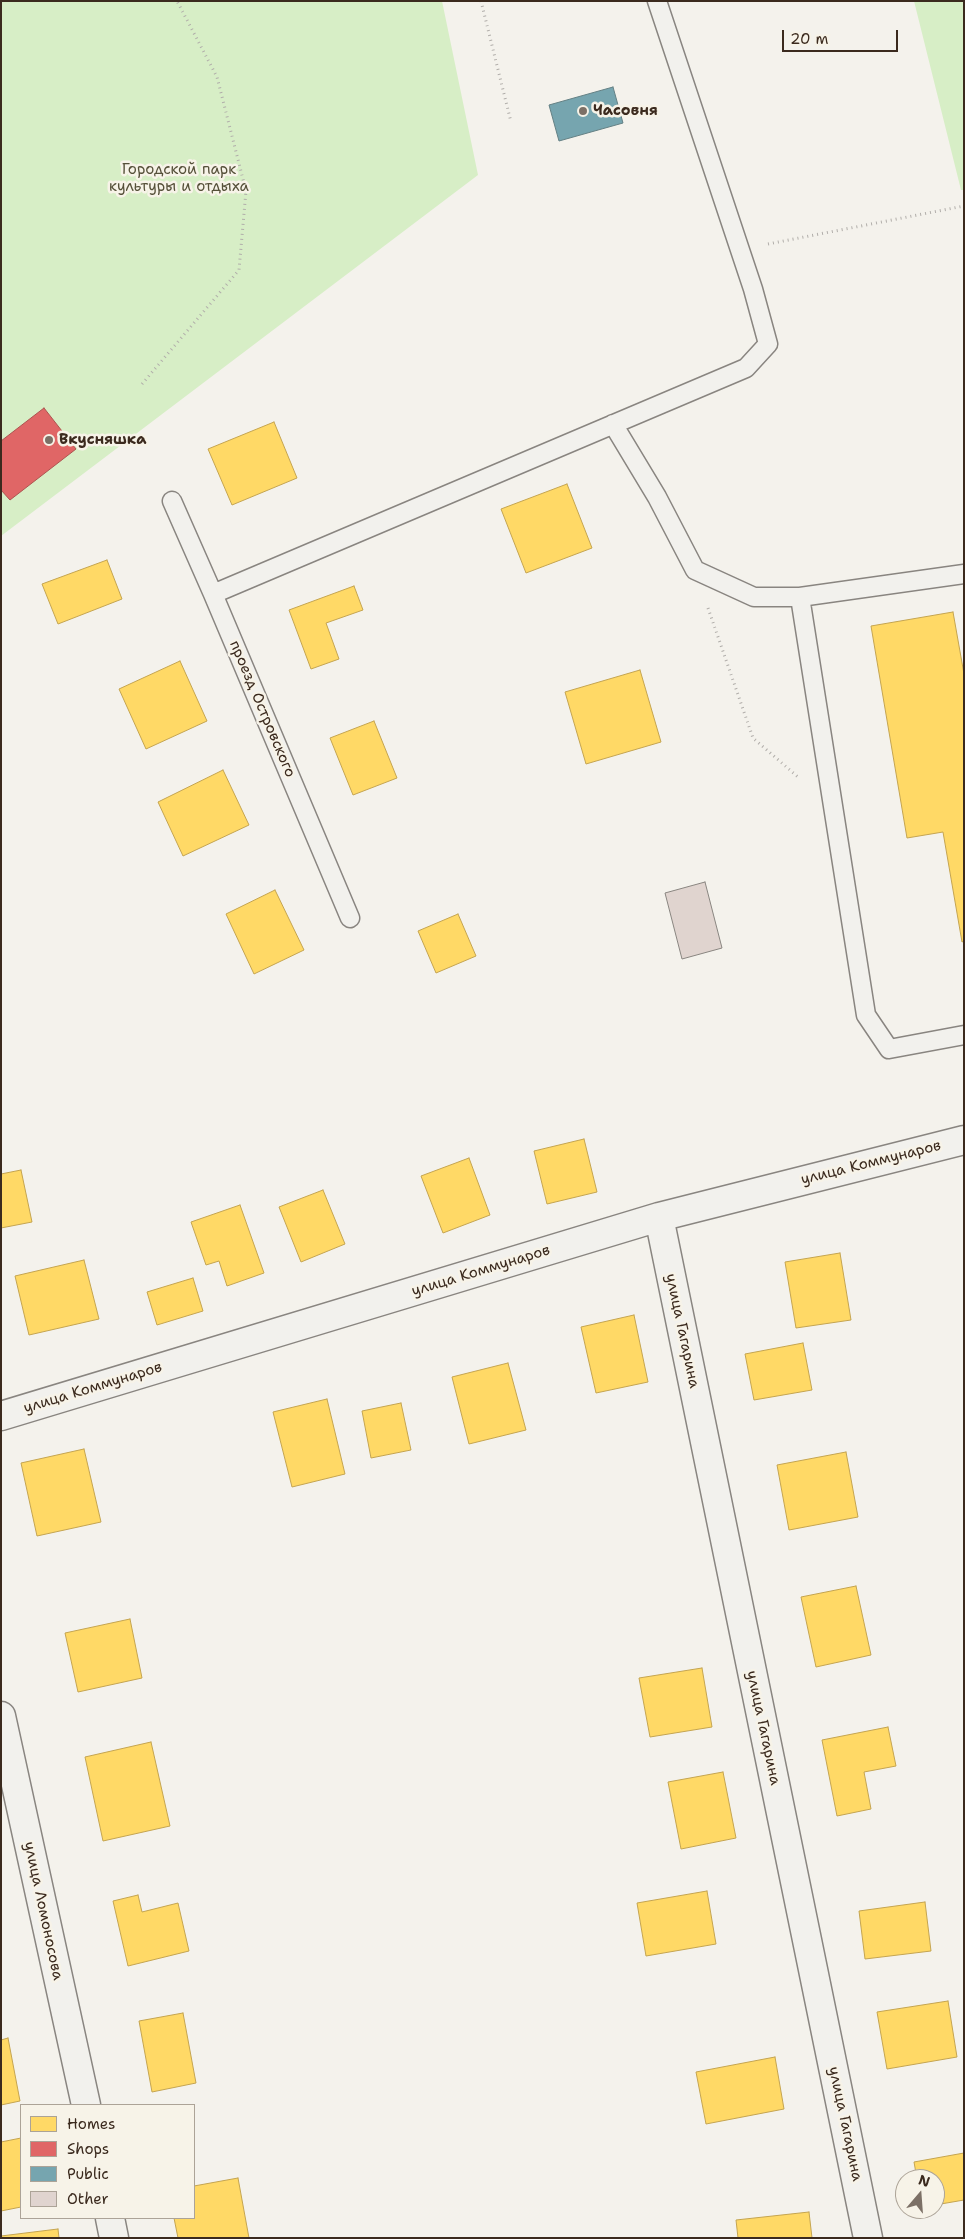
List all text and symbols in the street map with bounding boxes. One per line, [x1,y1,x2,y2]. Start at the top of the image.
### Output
scale bar [785,20,901,52]
text: 20 m [790,29,829,49]
place label: Часовня [593,102,658,120]
marker: Часовня [577,105,589,117]
park label: Городской парк культуры и отдыха [109,161,249,196]
place label: Вкусняшка [59,431,146,449]
marker: Вкусняшка [43,434,55,446]
street label: проезд Островского [225,638,299,780]
street label: улица Коммунаров [799,1137,943,1189]
street label: улица Коммунаров [410,1241,552,1301]
street label: улица Гагарина [661,1272,703,1390]
street label: улица Коммунаров [22,1358,164,1418]
street label: улица Гагарина [742,1669,784,1787]
street label: улица Ломоносова [20,1840,66,1982]
street label: улица Гагарина [824,2065,866,2183]
legend [20,2104,195,2219]
text: Homes [67,2114,115,2134]
text: Shops [67,2139,109,2159]
text: Public [67,2164,109,2184]
north arrow [895,2169,945,2219]
text: N [916,2170,932,2191]
text: Other [67,2189,109,2209]

